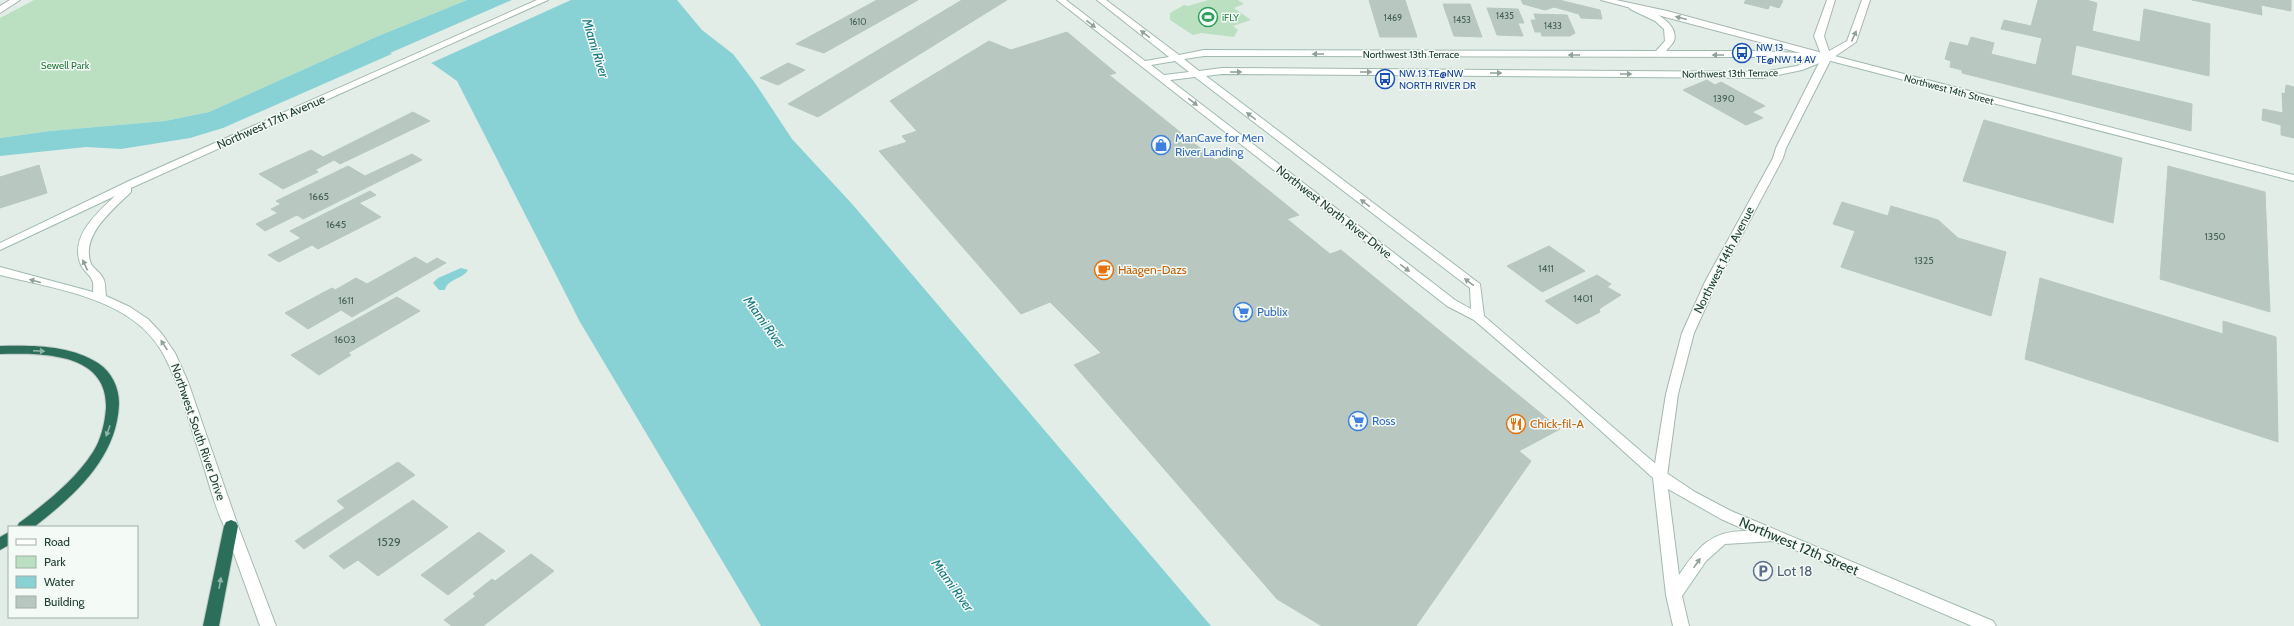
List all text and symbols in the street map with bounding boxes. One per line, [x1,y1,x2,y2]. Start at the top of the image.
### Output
sports icon: iFLY [1197,6,1219,28]
house number: 1435 [1496,10,1514,21]
place label: iFLY [1222,11,1239,24]
house number: 1469 [1384,12,1402,23]
house number: 1453 [1453,14,1471,25]
one-way arrow [1675,14,1688,20]
water label: Miami River [579,16,613,80]
house number: 1610 [849,16,867,27]
one-way arrow [1086,20,1097,28]
house number: 1433 [1544,20,1562,31]
one-way arrow [1140,29,1151,38]
one-way arrow [1851,30,1857,41]
place label: NW 13 TE@NW 14 AV [1756,41,1817,66]
bus stop icon: NW 13 TE@NW 14 AV [1731,42,1753,64]
street label: Northwest 13th Terrace [1363,48,1459,61]
one-way arrow [1311,51,1324,57]
one-way arrow [1567,52,1580,58]
one-way arrow [1711,52,1724,58]
park label: Sewell Park [41,59,90,72]
street label: Northwest 13th Terrace [1682,66,1778,81]
place label: NW 13 TE@NW NORTH RIVER DR [1399,67,1476,92]
one-way arrow [1230,68,1242,75]
bus stop icon: NW 13 TE@NW NORTH RIVER DR [1374,68,1396,90]
one-way arrow [1360,69,1373,75]
one-way arrow [1490,70,1503,76]
one-way arrow [1620,71,1633,77]
street label: Northwest 14th Street [1903,71,1996,108]
street label: Northwest 17th Avenue [214,91,327,152]
house number: 1390 [1713,92,1735,105]
one-way arrow [1187,98,1198,106]
one-way arrow [1245,112,1256,120]
place label: ManCave for Men River Landing [1175,130,1264,159]
shop icon: ManCave for Men River Landing [1150,134,1172,156]
street label: Northwest North River Drive [1274,162,1395,261]
house number: 1665 [309,190,329,203]
one-way arrow [1360,199,1371,207]
street label: Northwest 14th Avenue [1690,204,1757,316]
house number: 1645 [326,218,346,231]
house number: 1350 [2204,230,2226,243]
house number: 1325 [1914,254,1934,267]
one-way arrow [82,258,88,270]
cafe icon: Häagen-Dazs [1093,259,1115,281]
place label: Häagen-Dazs [1118,262,1187,277]
house number: 1411 [1538,262,1554,275]
one-way arrow [1400,264,1411,272]
one-way arrow [29,278,41,284]
one-way arrow [1464,278,1474,286]
water label: Miami River [740,292,790,352]
house number: 1401 [1573,292,1593,305]
house number: 1611 [338,294,354,307]
supermarket icon: Publix [1232,301,1254,323]
place label: Publix [1257,304,1288,319]
house number: 1603 [334,333,356,346]
one-way arrow [160,340,168,351]
one-way arrow [33,347,45,354]
street label: Northwest South River Drive [168,361,229,502]
supermarket icon: Ross [1347,410,1369,432]
place label: Ross [1372,413,1396,428]
restaurant icon: Chick-fil-A [1505,413,1527,435]
place label: Chick-fil-A [1530,416,1585,431]
one-way arrow [104,425,110,437]
street label: Northwest 12th Street [1736,513,1862,579]
legend [8,526,138,618]
text: Road [44,534,70,549]
house number: 1529 [377,534,401,549]
text: Park [44,554,66,569]
water label: Miami River [928,555,978,615]
one-way arrow [1693,558,1701,569]
parking icon: Lot 18 [1752,560,1774,582]
place label: Lot 18 [1777,562,1812,580]
text: Water [44,574,75,589]
one-way arrow [217,577,223,589]
text: Building [44,594,86,609]

